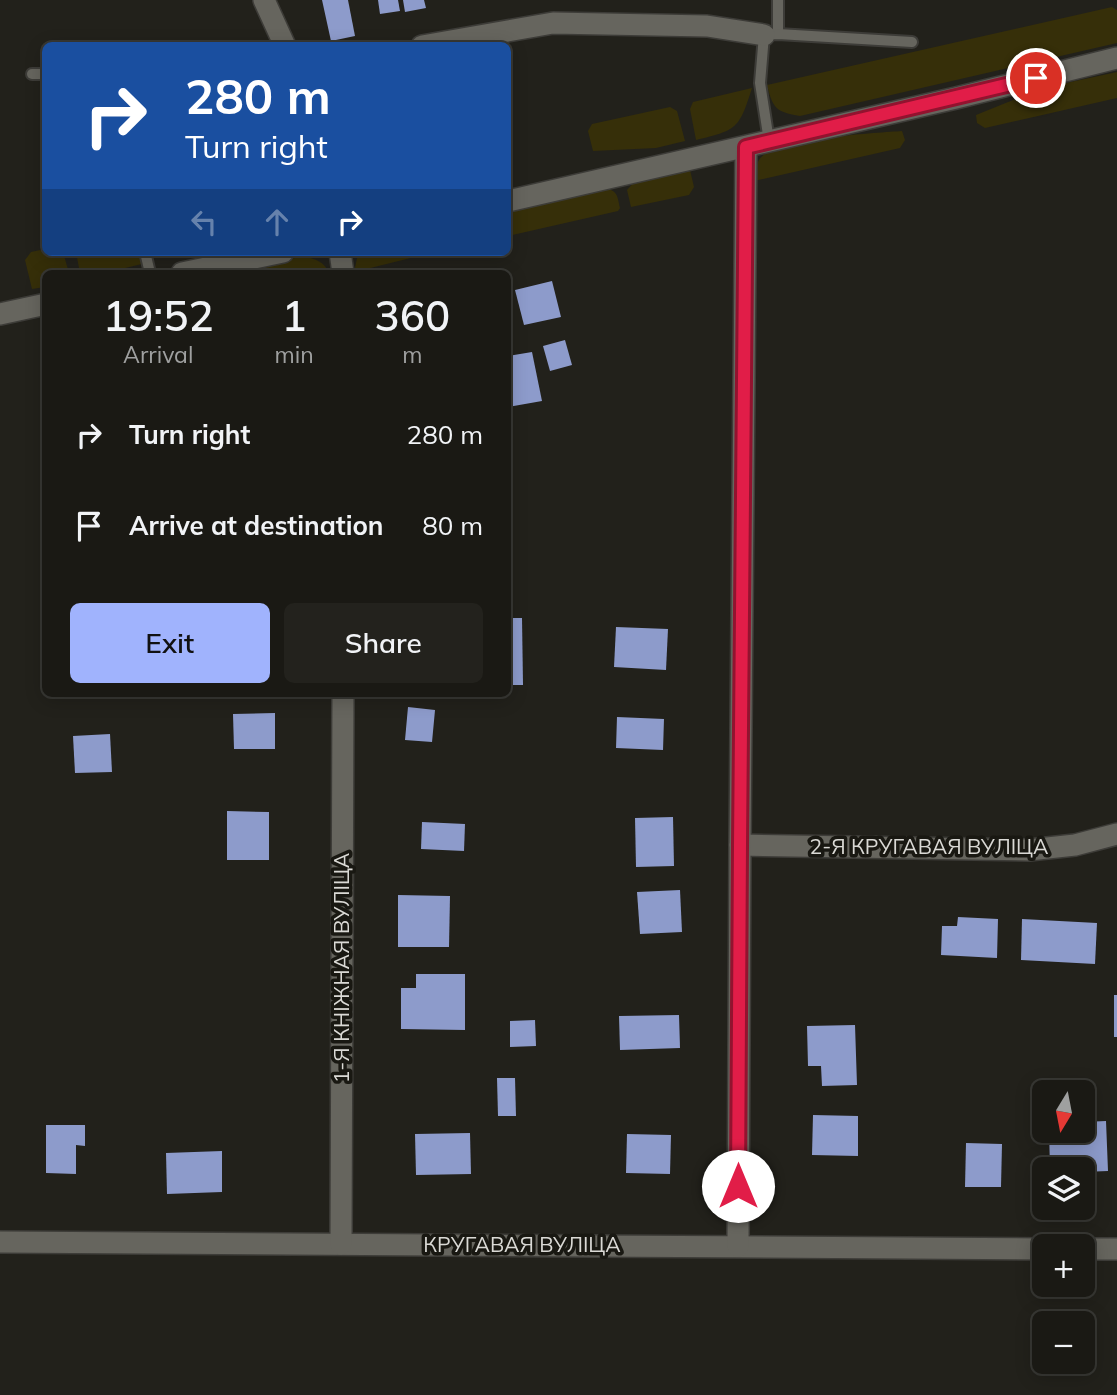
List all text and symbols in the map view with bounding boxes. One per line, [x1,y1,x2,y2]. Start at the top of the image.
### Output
pin [1006,48,1066,108]
icon: arrive [1017,59,1055,97]
text: 280 m [185,65,331,126]
icon: right [70,70,161,161]
text: Turn right [185,126,328,166]
icon: left [185,203,223,241]
icon: ahead [258,203,296,241]
icon: right [331,203,369,241]
text: 19:52 [103,289,214,342]
text: 1 [281,289,307,342]
text: 360 [375,289,450,342]
text: Arrival [123,340,193,369]
text: min [274,340,314,369]
text: m [402,340,422,369]
icon: right [70,416,108,454]
text: Turn right [129,418,250,451]
text: 280 m [407,418,483,451]
icon: arrive [70,507,108,545]
text: Arrive at destination [129,509,384,542]
text: 80 m [422,509,483,542]
button: Exit [70,603,270,683]
button: Share [284,603,483,683]
street label: 2-Я КРУГАВАЯ ВУЛІЦА [810,833,1049,859]
street label: 1-Я КНІЖНАЯ ВУЛІЦА [328,852,354,1083]
north arrow [1032,1080,1096,1143]
map controls [1032,1080,1095,1374]
position arrow [701,1149,775,1223]
button: layers [1032,1157,1095,1220]
street label: КРУГАВАЯ ВУЛІЦА [423,1231,621,1257]
button: + [1032,1234,1095,1297]
button: − [1032,1311,1095,1374]

